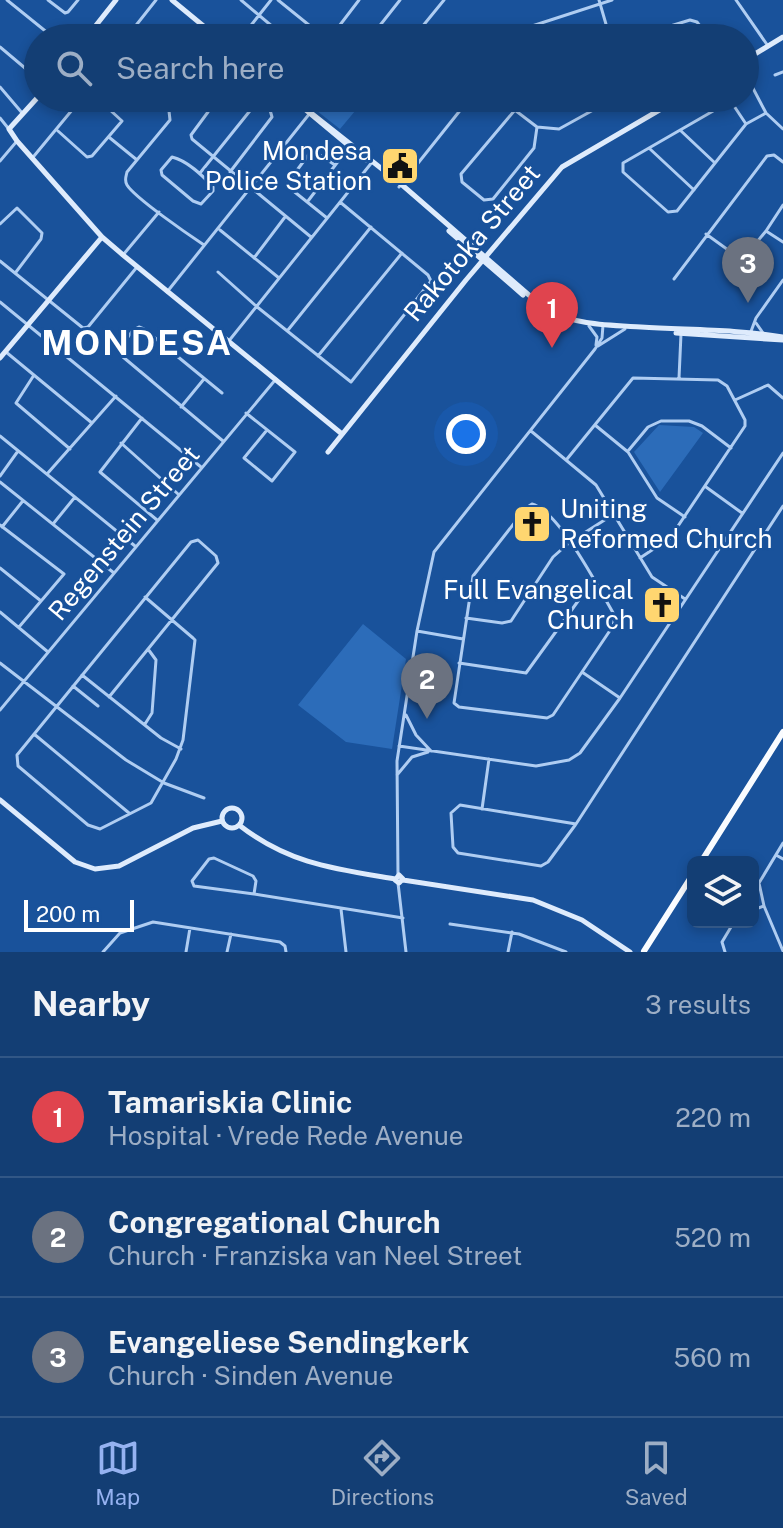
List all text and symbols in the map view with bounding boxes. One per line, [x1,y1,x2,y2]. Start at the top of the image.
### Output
search box [24,24,759,112]
icon: search [52,46,96,90]
text: Search here [116,50,284,86]
place label: Mondesa Police Station [205,135,372,196]
public building icon: Mondesa Police Station [379,145,421,187]
street label: Rakotoka Street [397,158,546,327]
pin: 3 [722,237,774,303]
pin: 1 [526,282,578,348]
district label: MONDESA [41,323,233,363]
your location [446,414,486,454]
street label: Regenstein Street [42,439,206,626]
place label: Uniting Reformed Church [560,493,772,554]
church icon: Uniting Reformed Church [511,503,553,545]
place label: Full Evangelical Church [443,574,634,635]
church icon: Full Evangelical Church [641,584,683,626]
pin: 2 [401,653,453,719]
map controls [687,856,759,928]
button: layers [687,856,759,928]
scale bar [24,896,134,932]
text: 200 m [36,901,100,927]
text: Nearby [32,984,150,1024]
text: 3 results [645,989,751,1020]
text: Tamariskia Clinic [108,1084,352,1120]
text: 1 [52,1102,64,1133]
text: 220 m [675,1102,751,1133]
text: Hospital · Vrede Rede Avenue [108,1120,464,1151]
text: Congregational Church [108,1204,441,1240]
text: 2 [50,1222,66,1253]
text: 520 m [674,1222,751,1253]
text: Church · Franziska van Neel Street [108,1240,522,1271]
text: Evangeliese Sendingkerk [108,1324,469,1360]
text: 3 [49,1342,67,1373]
text: 560 m [674,1342,751,1373]
text: Church · Sinden Avenue [108,1360,393,1391]
tab: Map [95,1436,140,1510]
tab: Directions [331,1436,434,1510]
tab: Saved [625,1436,688,1510]

